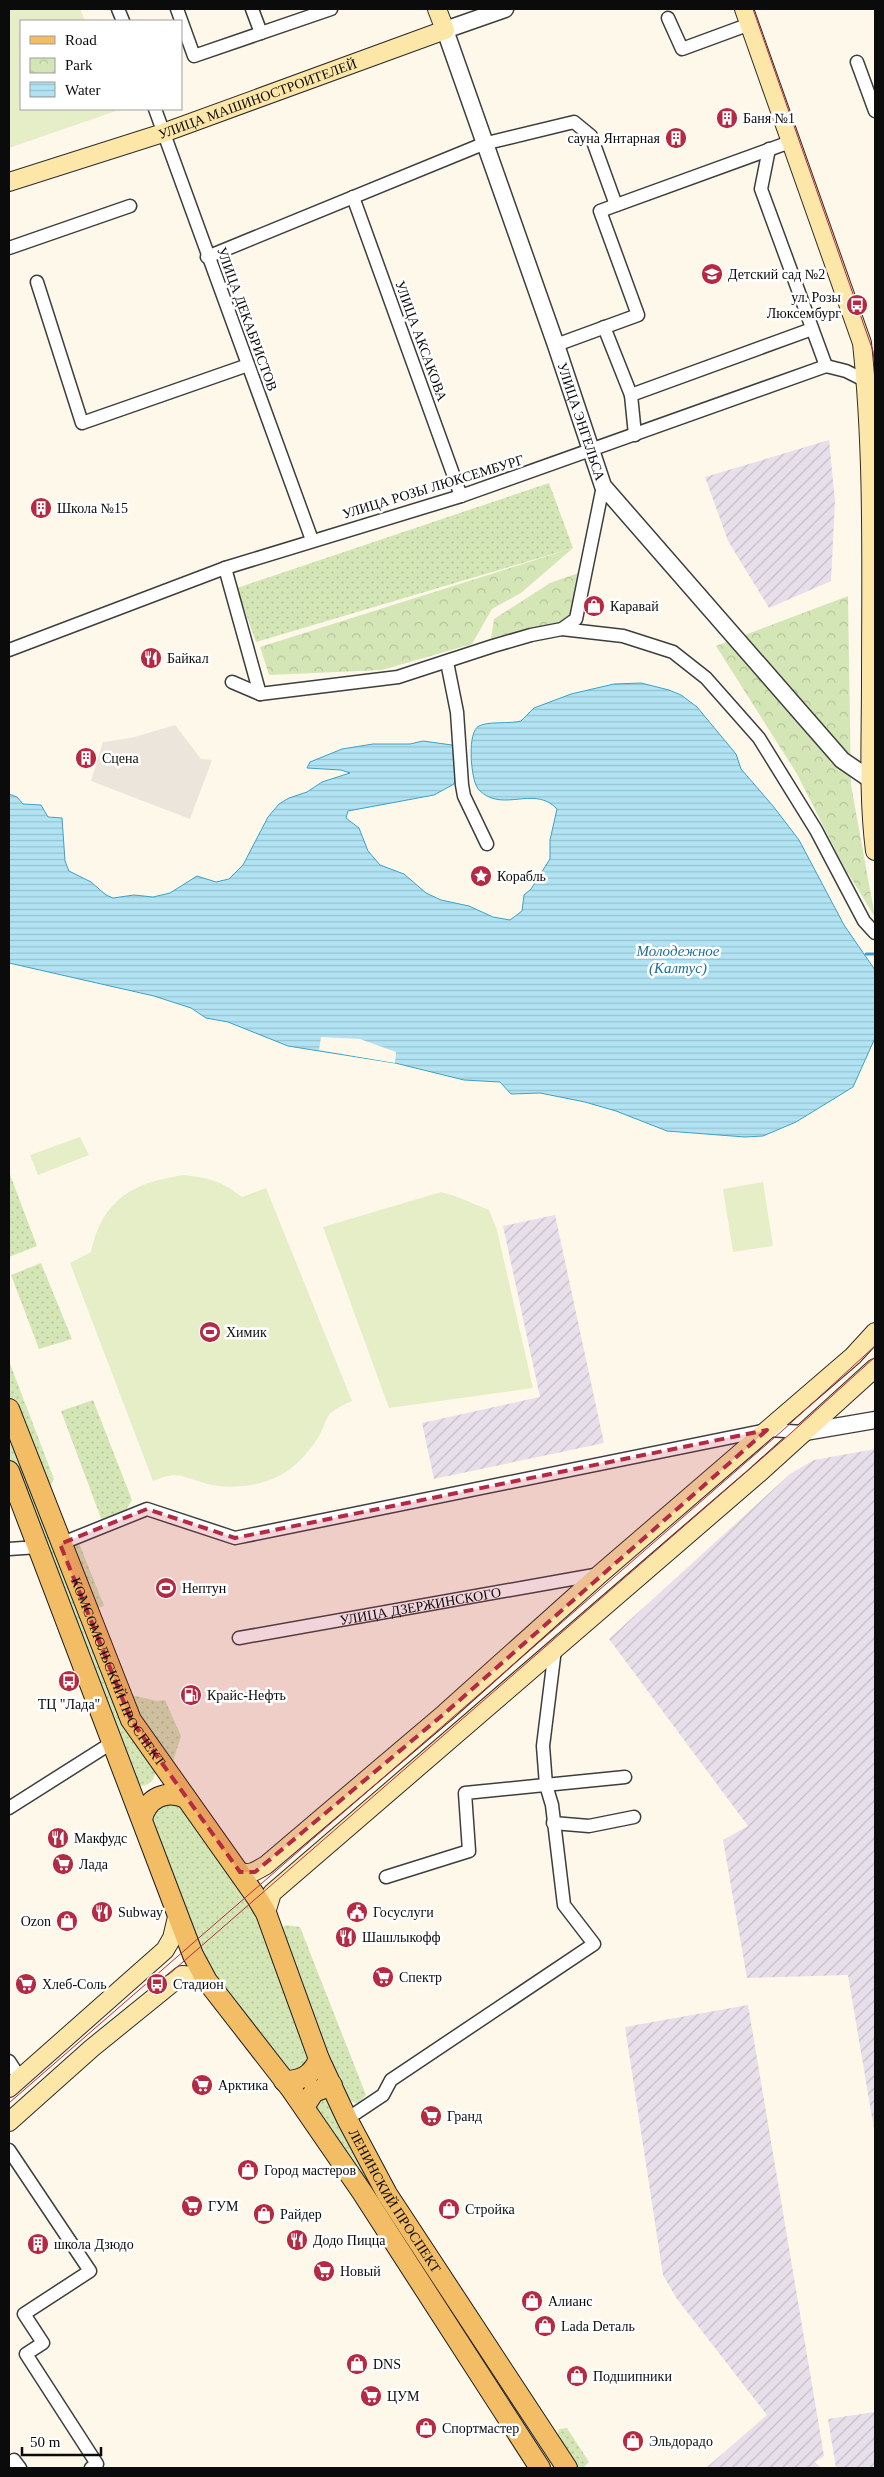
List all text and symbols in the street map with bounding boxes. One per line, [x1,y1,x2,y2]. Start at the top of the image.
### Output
legend [20,20,182,110]
text: Road [65,32,97,48]
street label: УЛИЦА МАШИНОСТРОИТЕЛЕЙ [156,55,359,142]
text: Park [65,57,93,73]
text: Water [65,82,100,98]
building icon: Баня №1 [715,106,739,130]
place label: Баня №1 [743,111,795,126]
building icon: сауна Янтарная [664,126,688,150]
place label: сауна Янтарная [567,131,661,146]
street label: УЛИЦА ДЕКАБРИСТОВ [214,245,280,393]
school or university icon: Детский сад №2 [700,262,724,286]
place label: Детский сад №2 [728,267,825,282]
street label: УЛИЦА АКСАКОВА [392,279,450,404]
place label: ул. Розы Люксембург [767,290,842,321]
bus stop icon: ул. Розы Люксембург [845,293,869,317]
street label: УЛИЦА ЭНГЕЛЬСА [555,360,608,483]
street label: УЛИЦА РОЗЫ ЛЮКСЕМБУРГ [340,452,526,522]
building icon: Школа №15 [29,496,53,520]
place label: Школа №15 [57,501,128,516]
shop icon: Каравай [582,594,606,618]
place label: Каравай [610,599,659,614]
restaurant icon: Байкал [139,646,163,670]
place label: Байкал [167,651,209,666]
building icon: Сцена [74,746,98,770]
place label: Сцена [102,751,140,766]
place icon: Корабль [469,864,493,888]
place label: Корабль [497,869,546,884]
water label: Молодежное (Калтус) [635,943,720,977]
sports icon: Химик [198,1320,222,1344]
place label: Химик [226,1325,267,1340]
street label: КОМСОМОЛЬСКИЙ ПРОСПЕКТ [68,1575,169,1769]
sports icon: Нептун [154,1576,178,1600]
place label: Нептун [182,1581,227,1596]
street label: УЛИЦА ДЗЕРЖИНСКОГО [338,1584,502,1628]
bus stop icon: ТЦ "Лада" [57,1669,81,1693]
fuel station icon: Крайс-Нефть [179,1683,203,1707]
place label: Крайс-Нефть [207,1688,286,1703]
place label: ТЦ "Лада" [38,1697,100,1712]
restaurant icon: Макфудс [46,1826,70,1850]
place label: Макфудс [74,1831,127,1846]
supermarket icon: Лада [51,1852,75,1876]
place label: Лада [79,1857,109,1872]
restaurant icon: Subway [90,1900,114,1924]
public building icon: Госуслуги [345,1900,369,1924]
place label: Subway [118,1905,163,1920]
place label: Госуслуги [373,1905,434,1920]
shop icon: Ozon [55,1909,79,1933]
place label: Ozon [21,1914,51,1929]
restaurant icon: Шашлыкофф [334,1925,358,1949]
place label: Шашлыкофф [362,1930,441,1945]
supermarket icon: Спектр [371,1965,395,1989]
place label: Спектр [399,1970,442,1985]
supermarket icon: Хлеб-Соль [14,1972,38,1996]
bus stop icon: Стадион [145,1972,169,1996]
place label: Хлеб-Соль [42,1977,107,1992]
place label: Стадион [173,1977,224,1992]
supermarket icon: Арктика [190,2073,214,2097]
place label: Арктика [218,2078,269,2093]
supermarket icon: Гранд [419,2104,443,2128]
place label: Гранд [447,2109,482,2124]
street label: ЛЕНИНСКИЙ ПРОСПЕКТ [346,2126,444,2276]
shop icon: Город мастеров [236,2158,260,2182]
place label: Город мастеров [264,2163,357,2178]
supermarket icon: ГУМ [180,2194,204,2218]
shop icon: Стройка [437,2197,461,2221]
place label: ГУМ [208,2199,239,2214]
shop icon: Райдер [252,2202,276,2226]
place label: Стройка [465,2202,516,2217]
place label: Райдер [280,2207,322,2222]
restaurant icon: Додо Пицца [285,2228,309,2252]
building icon: школа Дзюдо [26,2232,50,2256]
place label: Додо Пицца [313,2233,386,2248]
place label: школа Дзюдо [54,2237,134,2252]
supermarket icon: Новый [312,2259,336,2283]
place label: Новый [340,2264,381,2279]
shop icon: Алианс [520,2289,544,2313]
place label: Алианс [548,2294,593,2309]
shop icon: Lada Dеталь [533,2314,557,2338]
place label: Lada Dеталь [561,2319,635,2334]
shop icon: DNS [345,2352,369,2376]
place label: DNS [373,2357,401,2372]
shop icon: Подшипники [565,2364,589,2388]
place label: Подшипники [593,2369,672,2384]
supermarket icon: ЦУМ [359,2384,383,2408]
place label: ЦУМ [387,2389,420,2404]
shop icon: Спортмастер [414,2416,438,2440]
place label: Спортмастер [442,2421,519,2436]
scale bar [22,2424,101,2456]
shop icon: Эльдорадо [621,2429,645,2453]
text: 50 m [30,2434,61,2450]
place label: Эльдорадо [649,2434,713,2449]

